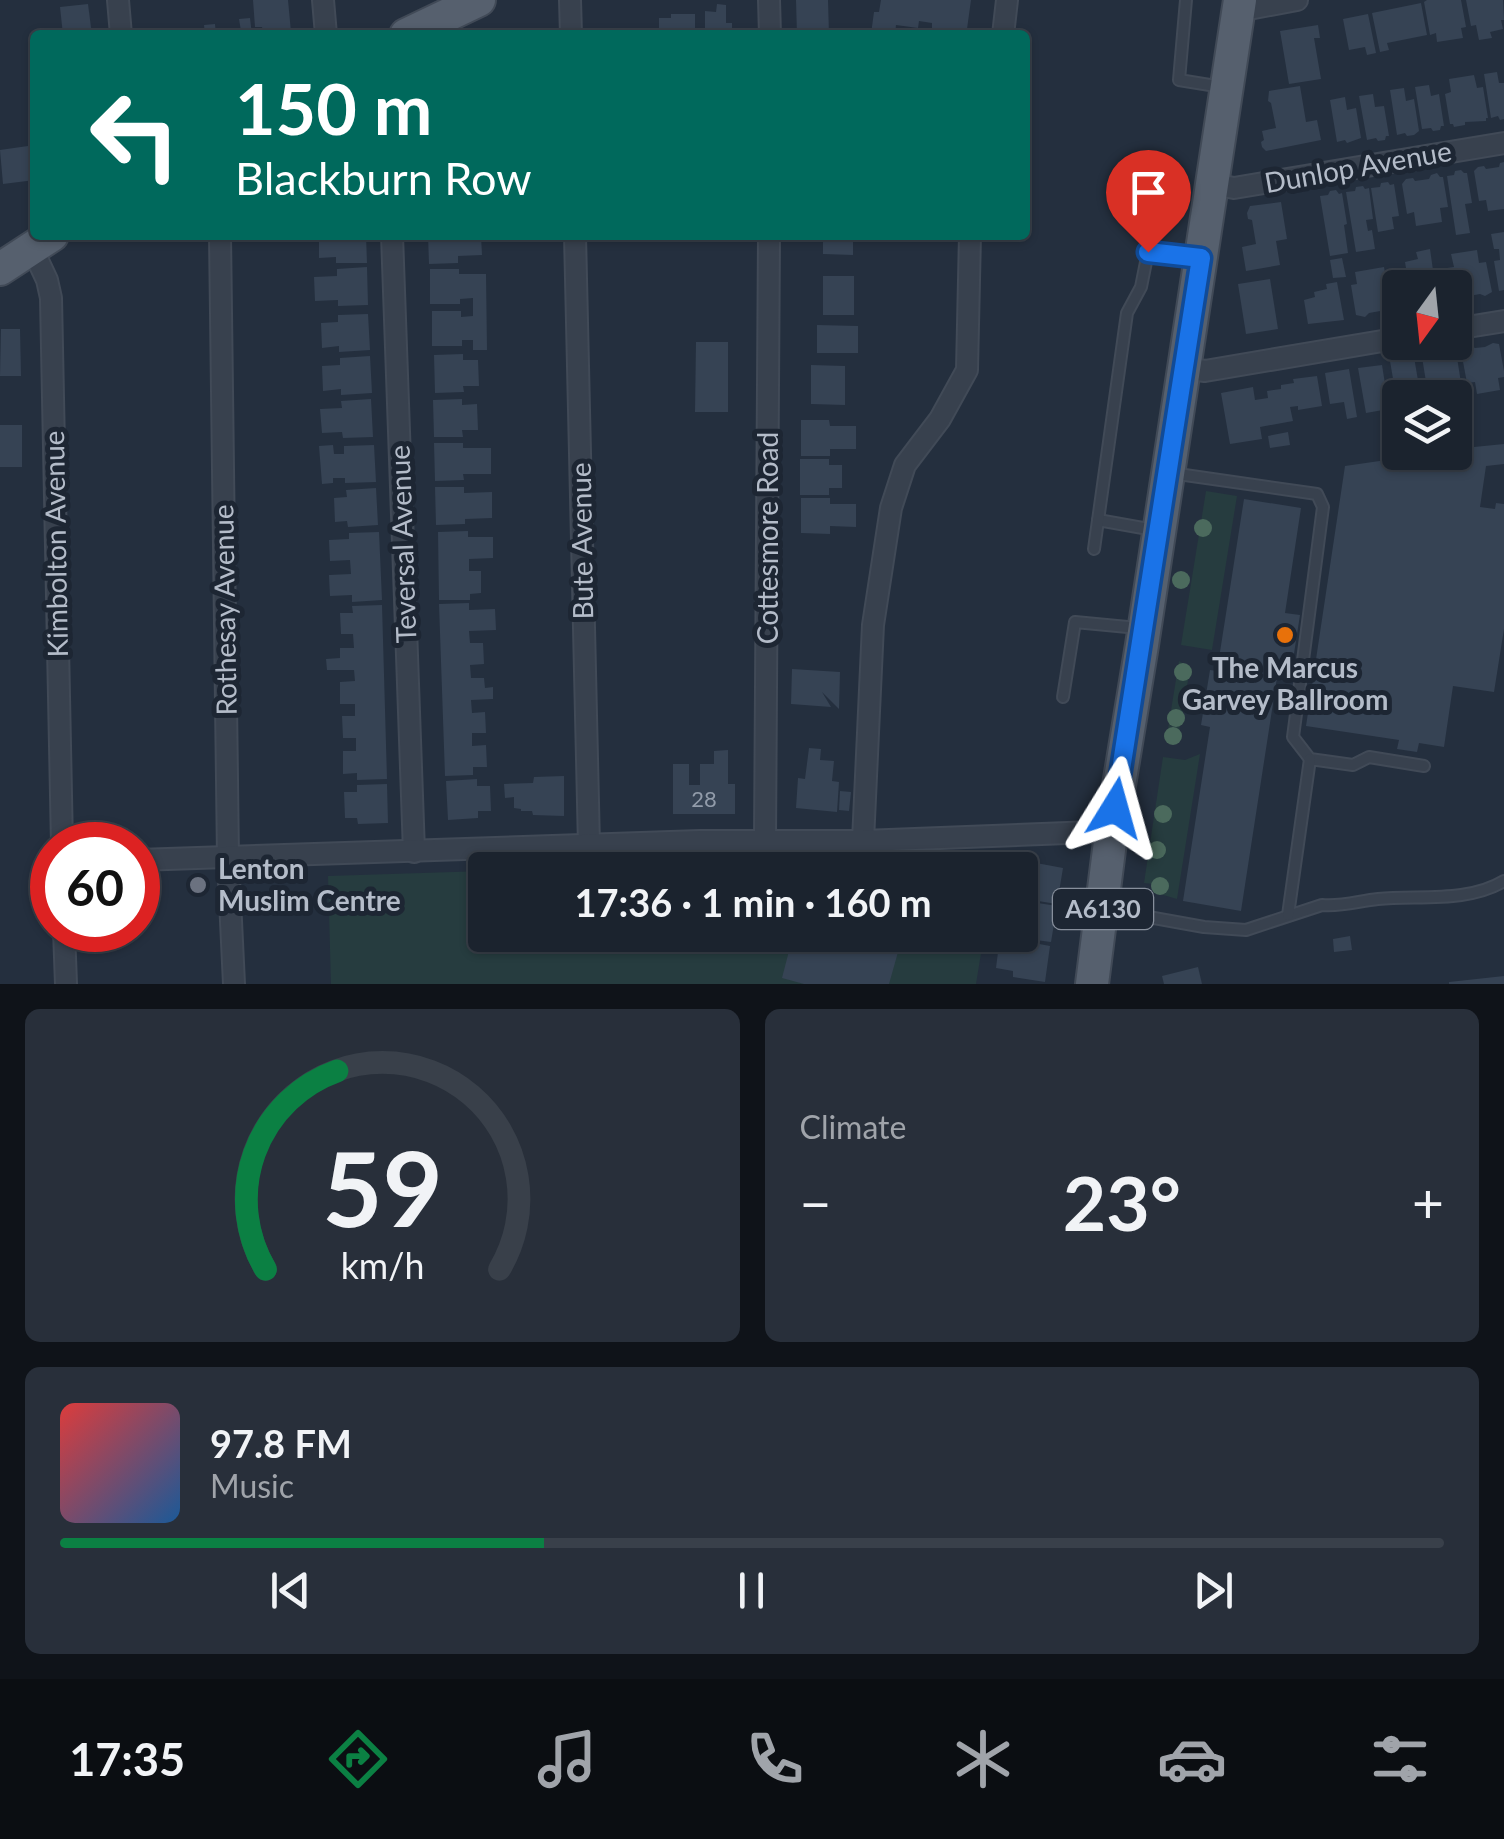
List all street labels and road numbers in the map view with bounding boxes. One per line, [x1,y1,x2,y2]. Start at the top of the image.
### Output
street label: Dunlop Avenue [1262,133,1454,199]
street label: Kimbolton Avenue [36,430,74,658]
street label: Cottesmore Road [750,432,784,644]
street label: Teversal Avenue [382,444,422,644]
street label: Bute Avenue [563,462,599,620]
street label: Rothesay Avenue [205,504,243,716]
road number: A6130 [1053,889,1153,929]

